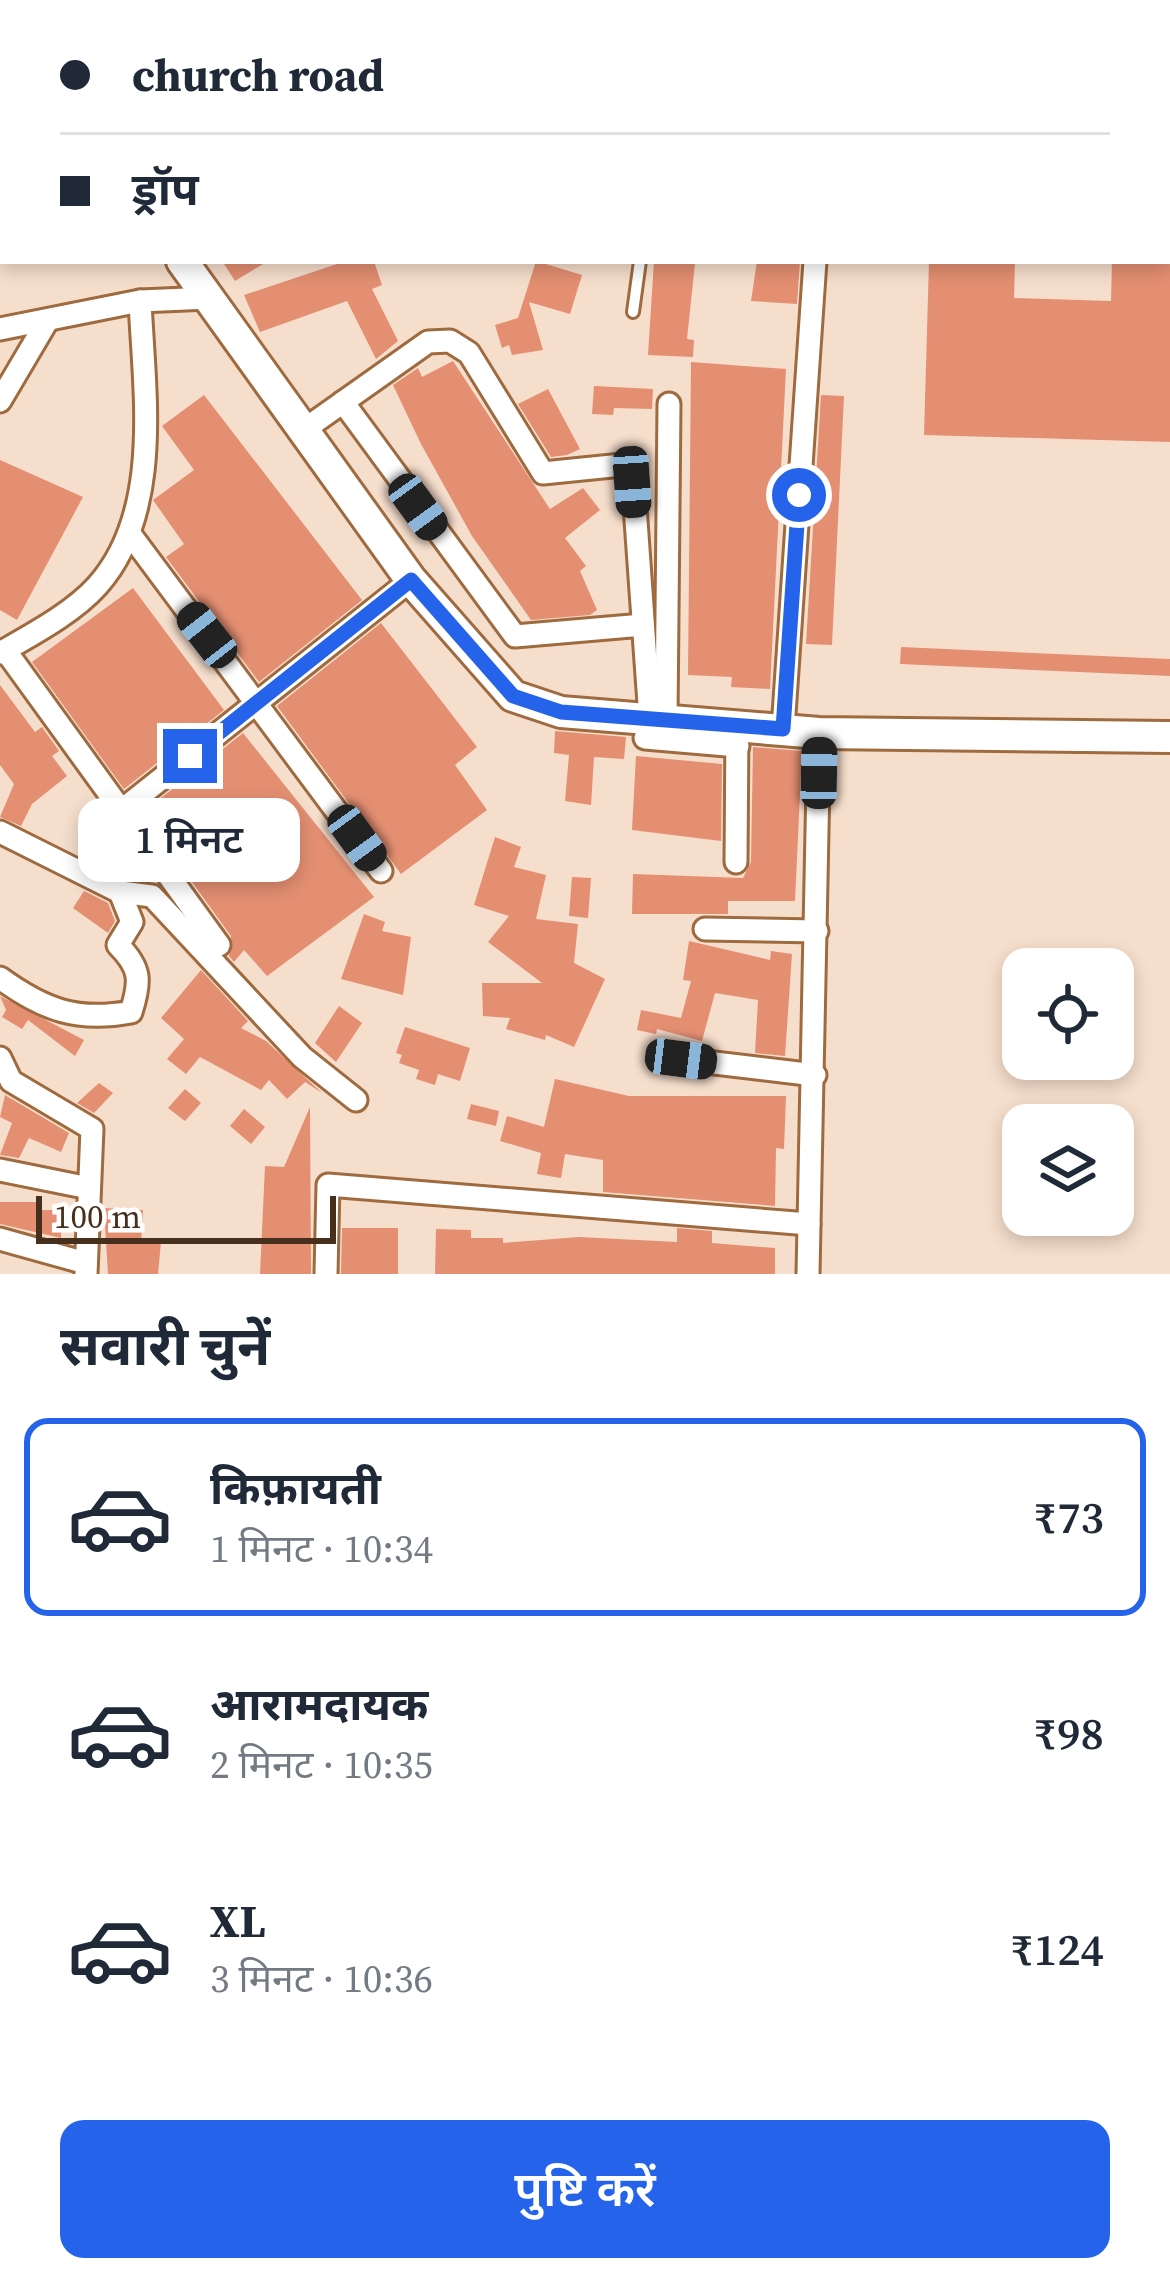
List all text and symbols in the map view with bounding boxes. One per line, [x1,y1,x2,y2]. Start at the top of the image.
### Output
text: church road [132,44,384,106]
text: ड्रॉप [132,158,199,220]
car [612,445,652,519]
car [382,467,454,547]
route start [772,468,826,522]
car [171,596,243,674]
route end [163,729,217,783]
car [800,737,838,809]
callout: 1 मिनट [79,798,301,882]
car [321,798,393,878]
text: 1 मिनट [135,813,243,866]
map controls [1002,948,1134,1236]
button: locate [1002,948,1134,1080]
car [643,1037,719,1081]
button: layers [1002,1104,1134,1236]
scale bar [36,1190,336,1243]
text: 100 m [54,1194,141,1239]
text: सवारी चुनें [60,1309,270,1383]
text: किफ़ायती [210,1457,381,1519]
icon: car [66,1463,174,1571]
text: ₹73 [1034,1486,1104,1548]
text: 1 मिनट · 10:34 [210,1522,433,1575]
text: आरामदायक [210,1673,428,1735]
icon: car [66,1679,174,1787]
text: ₹98 [1034,1702,1104,1764]
text: 2 मिनट · 10:35 [210,1738,433,1791]
text: XL [210,1890,266,1952]
icon: car [66,1895,174,2003]
text: ₹124 [1010,1918,1104,1980]
text: 3 मिनट · 10:36 [210,1952,433,2005]
button: पुष्टि करें [60,2120,1110,2258]

